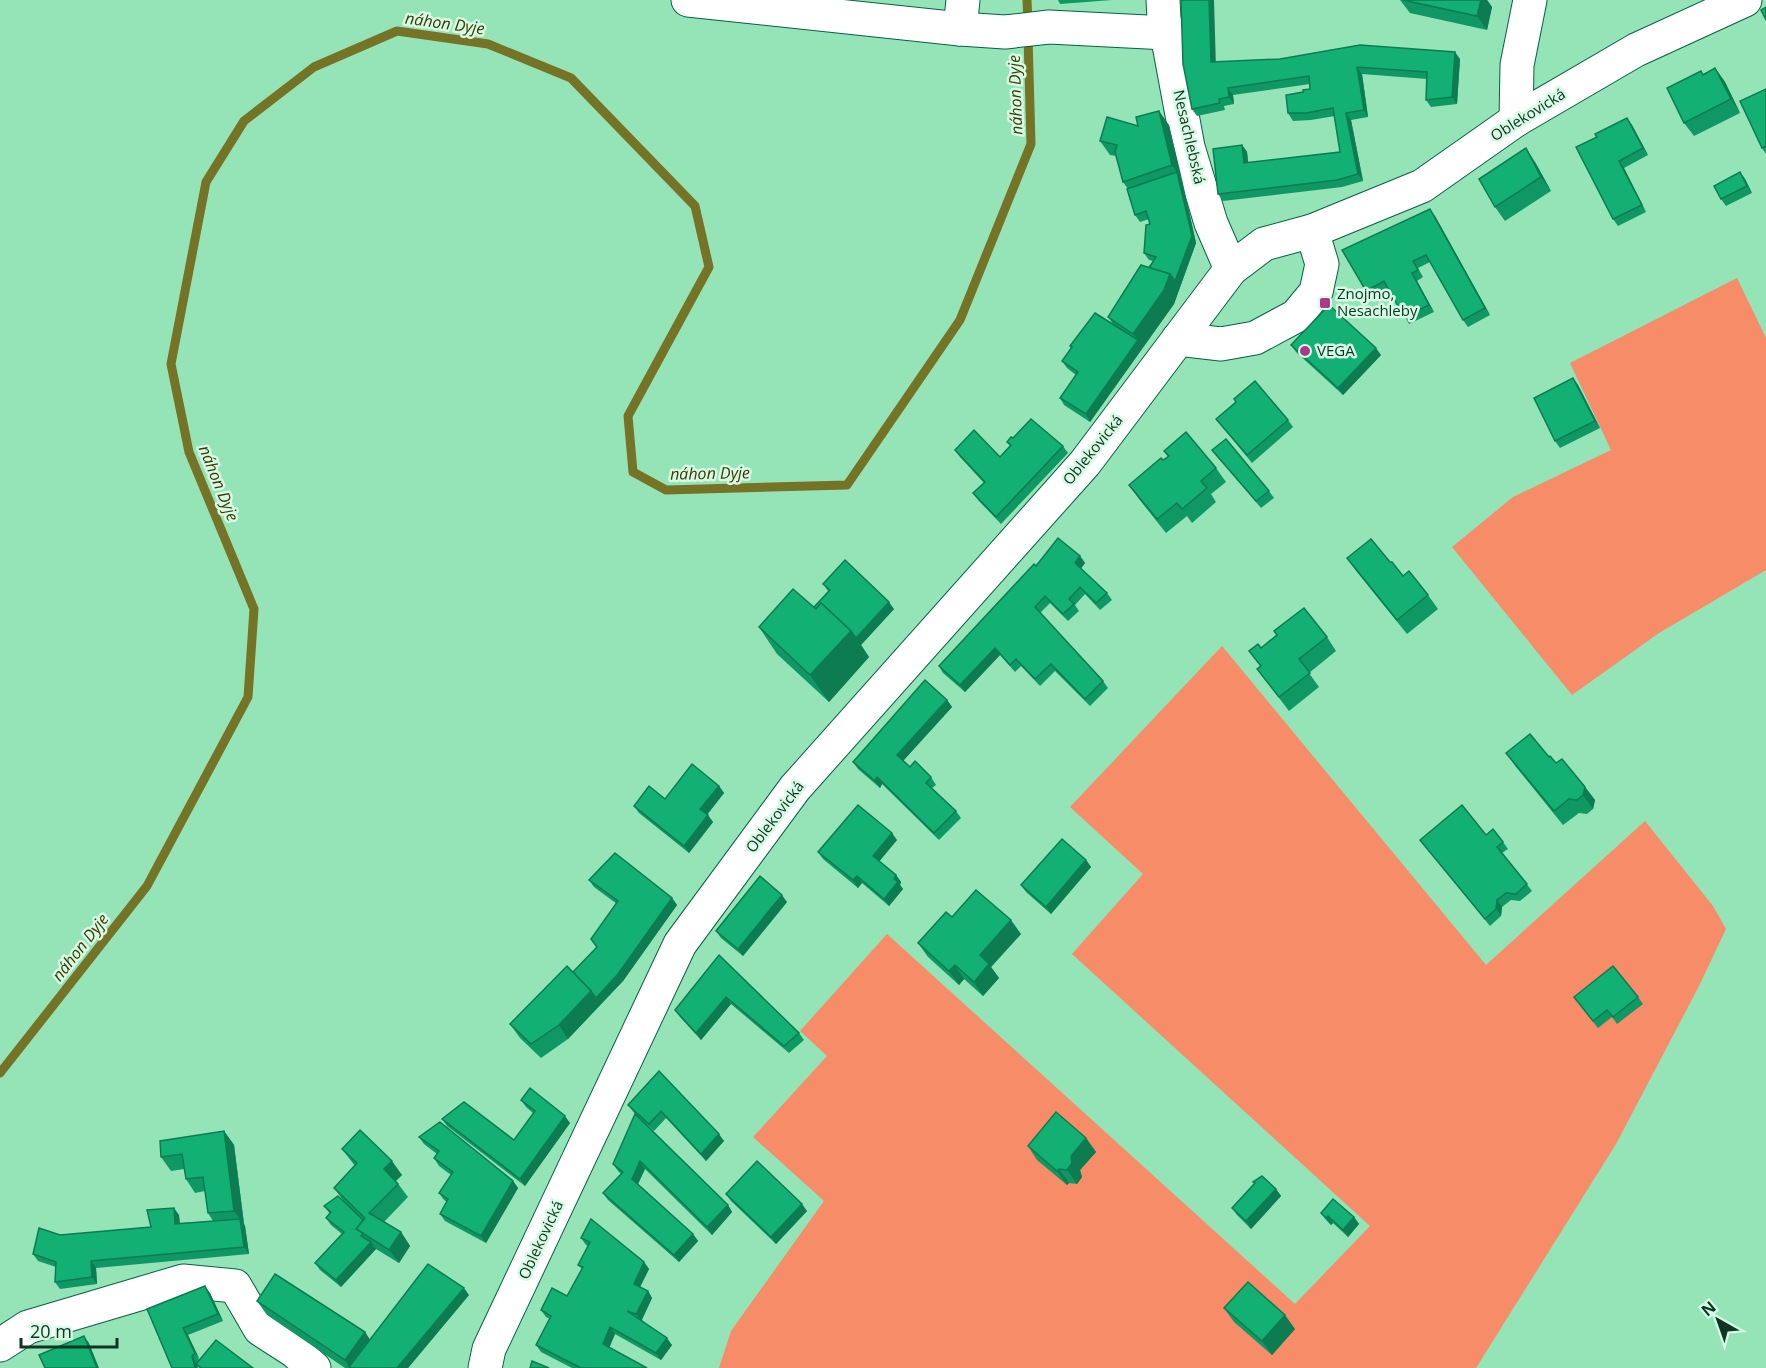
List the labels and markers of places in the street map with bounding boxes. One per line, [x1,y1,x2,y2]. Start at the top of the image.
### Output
place label: Znojmo, Nesachleby [1337,283,1418,320]
marker: Znojmo, Nesachleby [1318,296,1332,310]
place label: VEGA [1317,340,1355,360]
marker: VEGA [1298,344,1312,358]

